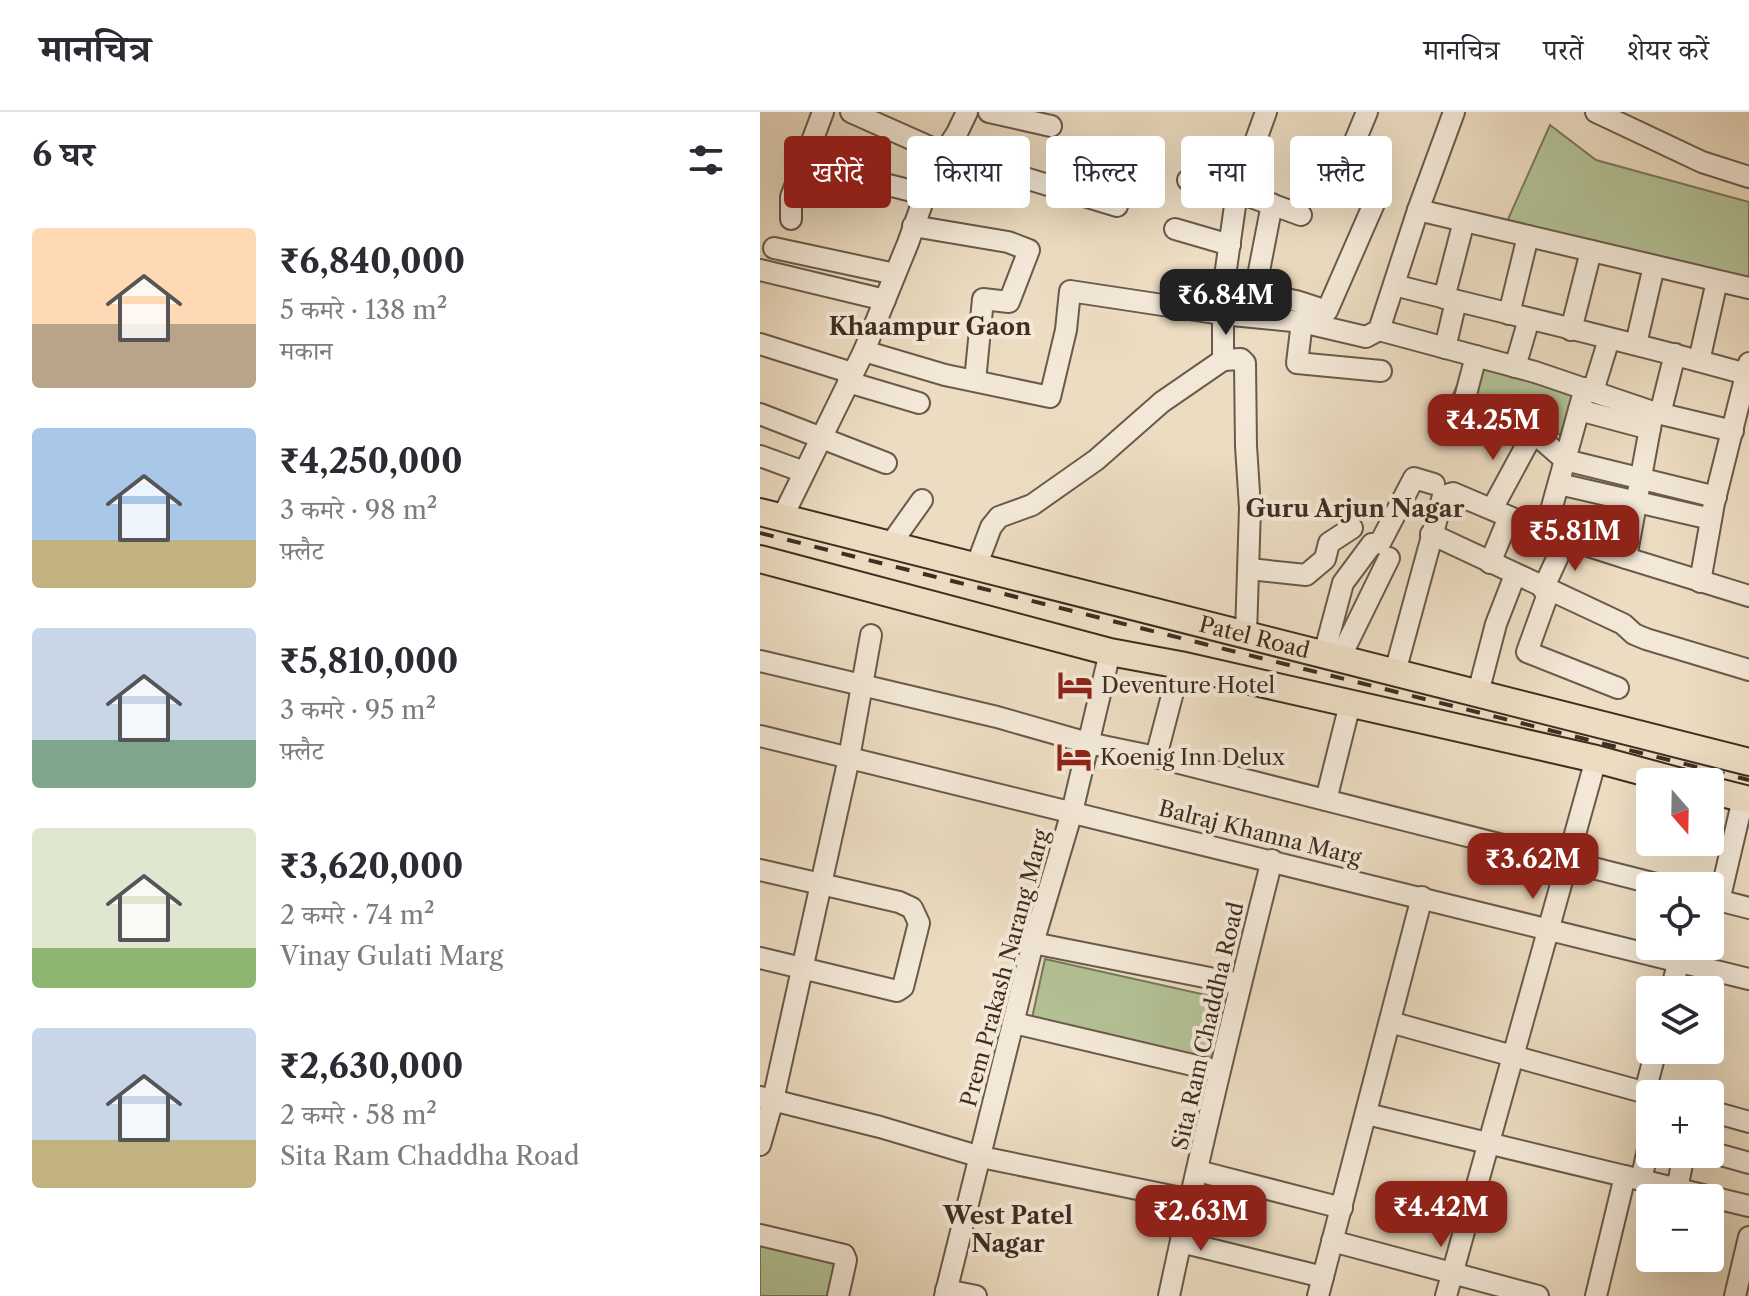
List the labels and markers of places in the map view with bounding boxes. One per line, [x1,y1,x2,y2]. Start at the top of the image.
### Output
pin: ₹6.84M [1161,269,1291,337]
pin: ₹4.25M [1428,394,1558,462]
pin: ₹5.81M [1510,505,1640,573]
hotel icon: Deventure Hotel [1056,666,1094,704]
place label: Deventure Hotel [1101,672,1276,699]
hotel icon: Koenig Inn Delux [1055,738,1093,776]
place label: Koenig Inn Delux [1100,744,1285,771]
pin: ₹3.62M [1468,833,1598,901]
pin: ₹4.42M [1376,1181,1506,1249]
pin: ₹2.63M [1136,1185,1266,1253]

